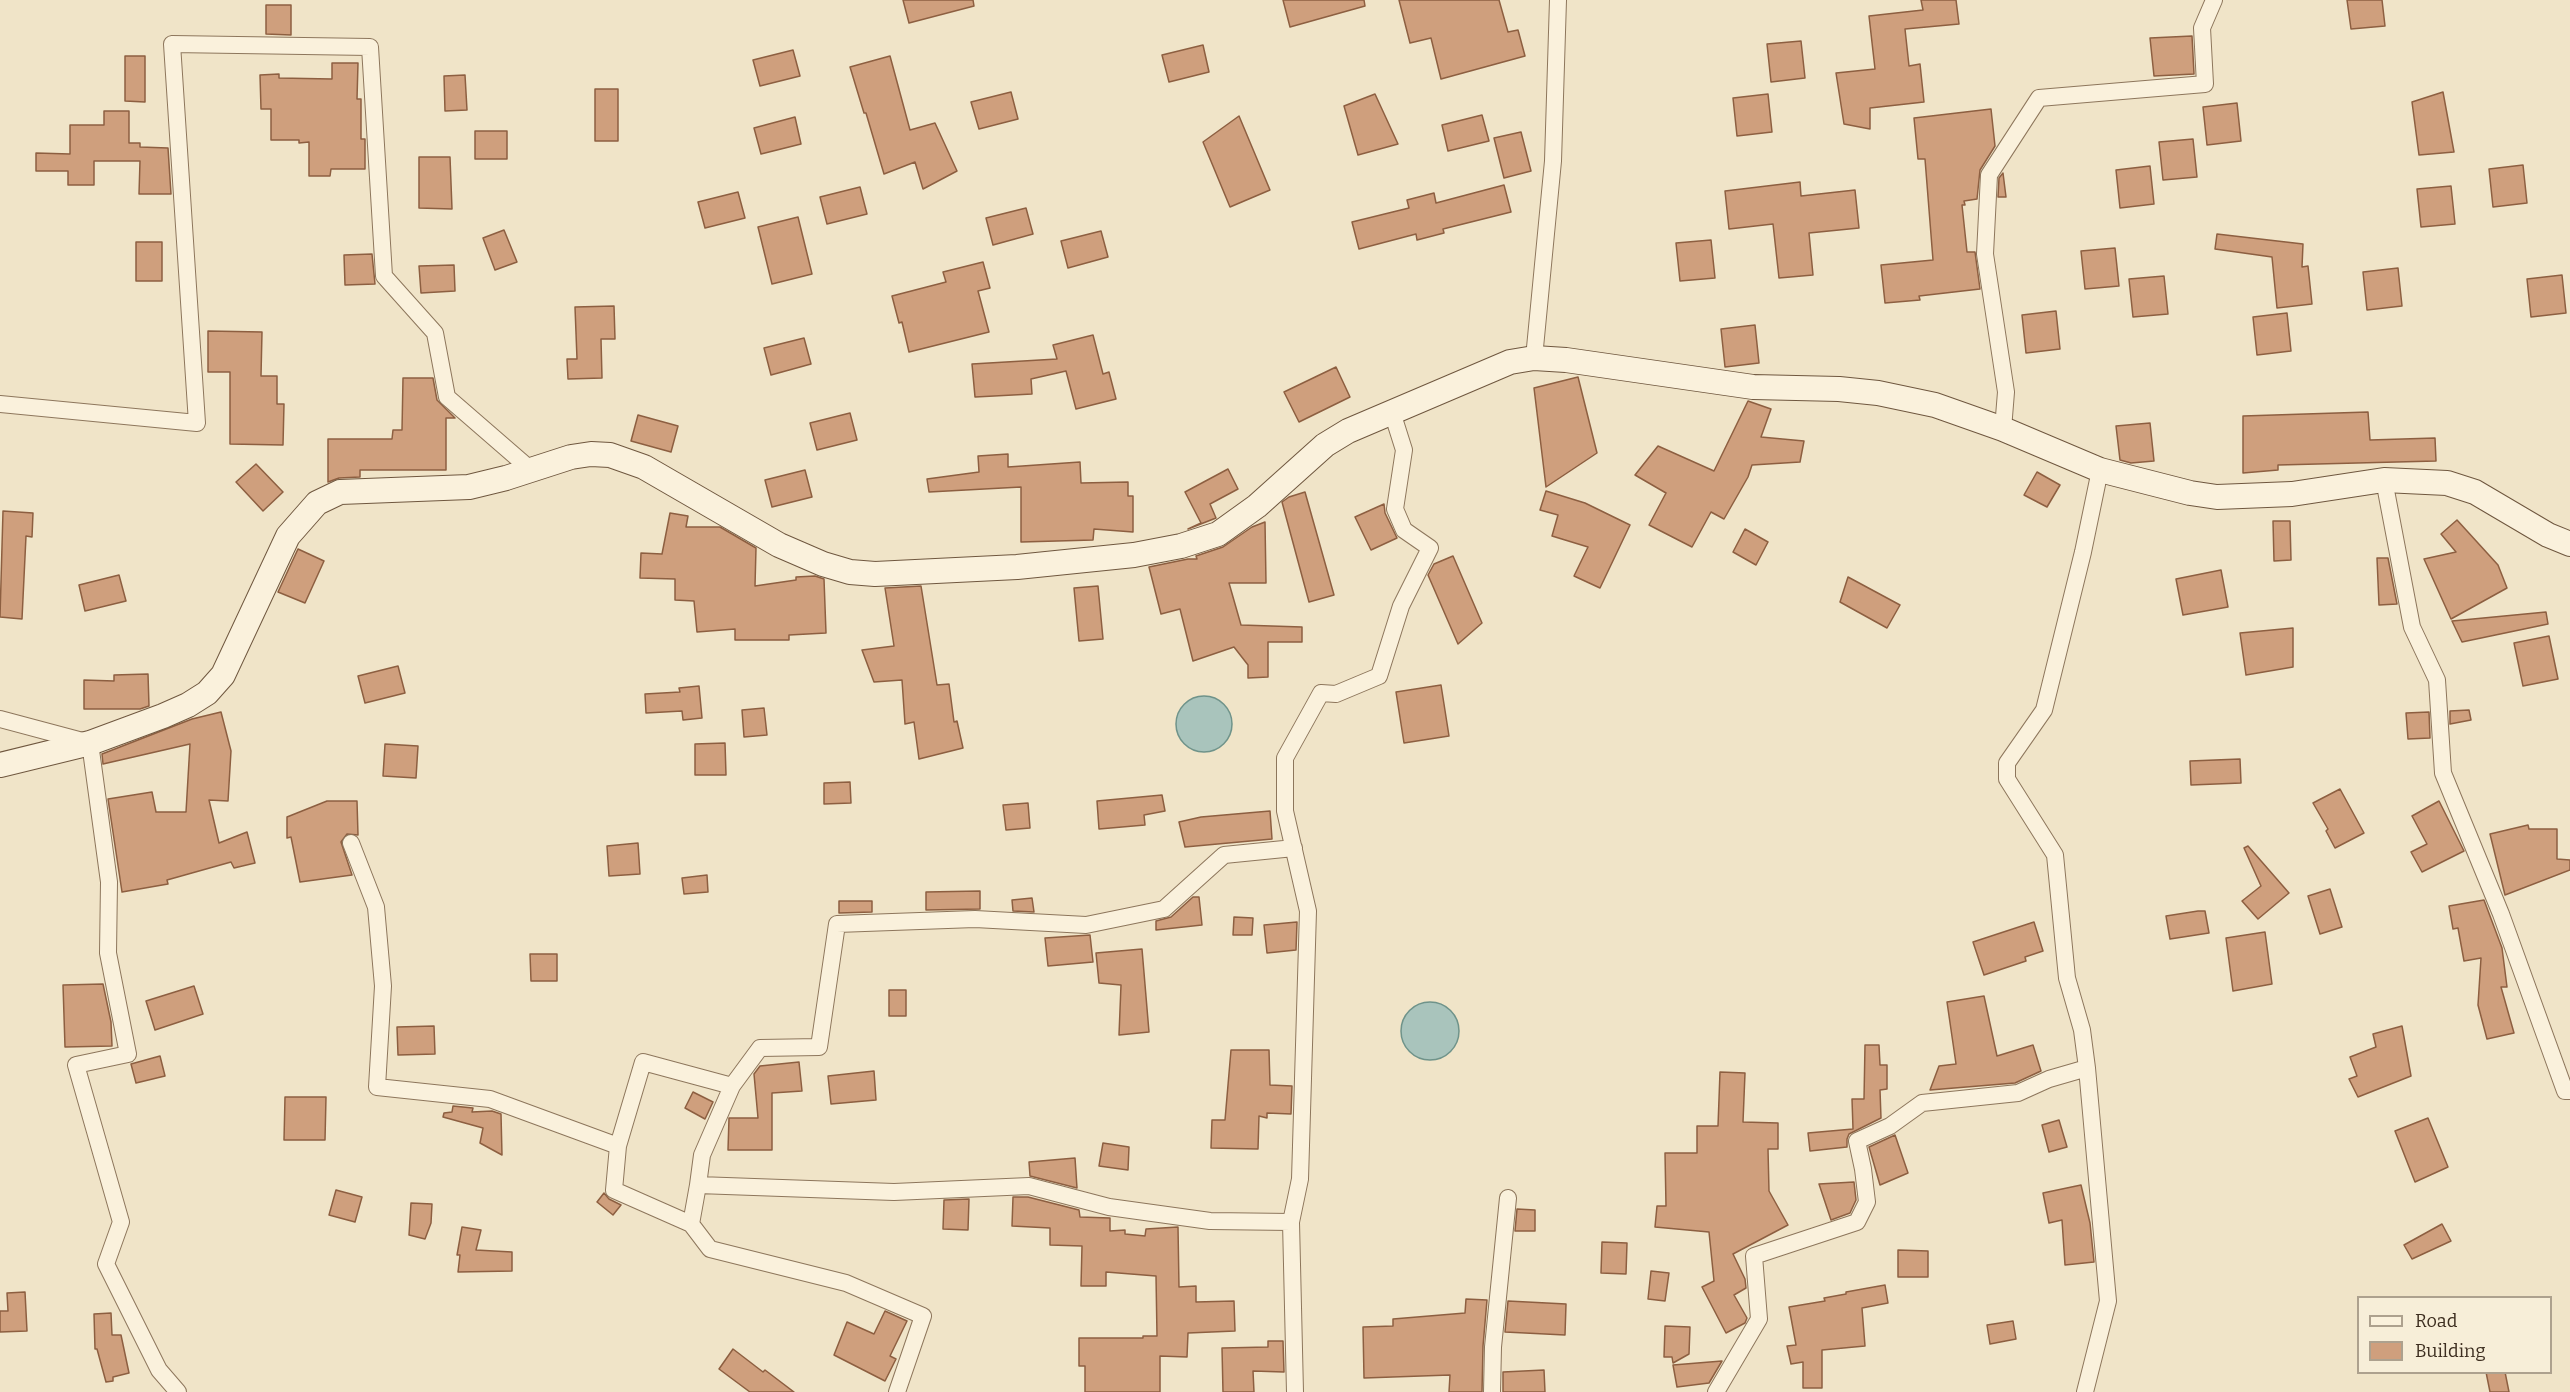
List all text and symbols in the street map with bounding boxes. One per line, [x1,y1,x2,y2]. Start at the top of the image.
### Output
legend [2357,1296,2552,1374]
text: Road [2415,1310,2457,1332]
text: Building [2415,1340,2486,1362]

